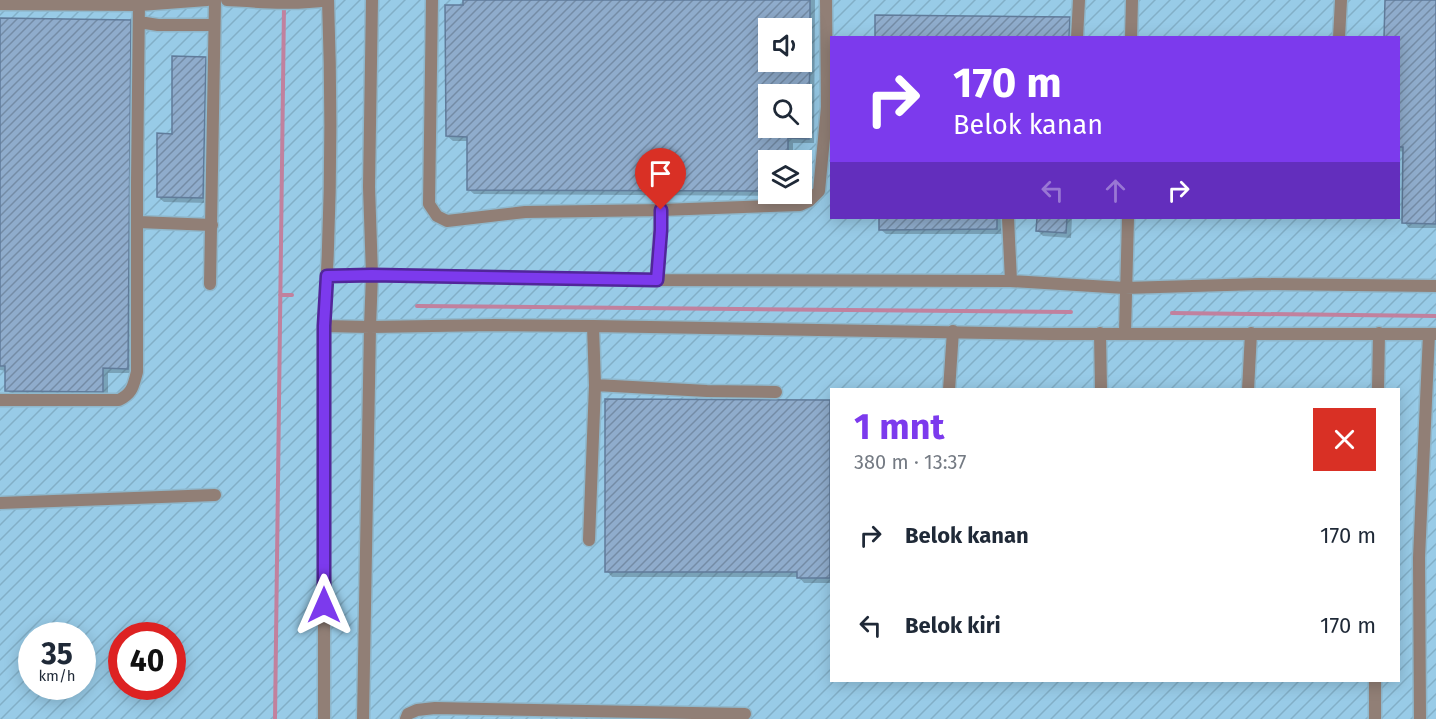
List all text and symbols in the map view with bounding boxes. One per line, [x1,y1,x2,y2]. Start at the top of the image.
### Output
map controls [758,18,812,204]
button: sound [758,18,812,72]
text: 170 m [953,58,1062,108]
icon: right [854,60,932,138]
button: search [758,84,812,138]
text: Belok kanan [953,109,1103,141]
pin [635,148,686,210]
button: layers [758,150,812,204]
icon: arrive [644,157,677,190]
icon: left [1036,174,1069,207]
icon: ahead [1099,174,1132,207]
icon: right [1162,174,1195,207]
text: 1 mnt [854,405,944,449]
button: close [1313,408,1376,471]
text: 380 m · 13:37 [854,450,966,474]
icon: right [854,519,887,552]
text: Belok kanan [905,522,1029,549]
text: 170 m [1320,522,1376,549]
position arrow [292,573,356,637]
icon: left [854,609,887,642]
text: Belok kiri [905,612,1001,639]
text: 170 m [1320,612,1376,639]
speed limit sign: 40 [108,622,186,700]
text: 35 [41,636,73,672]
text: km/h [38,667,76,685]

